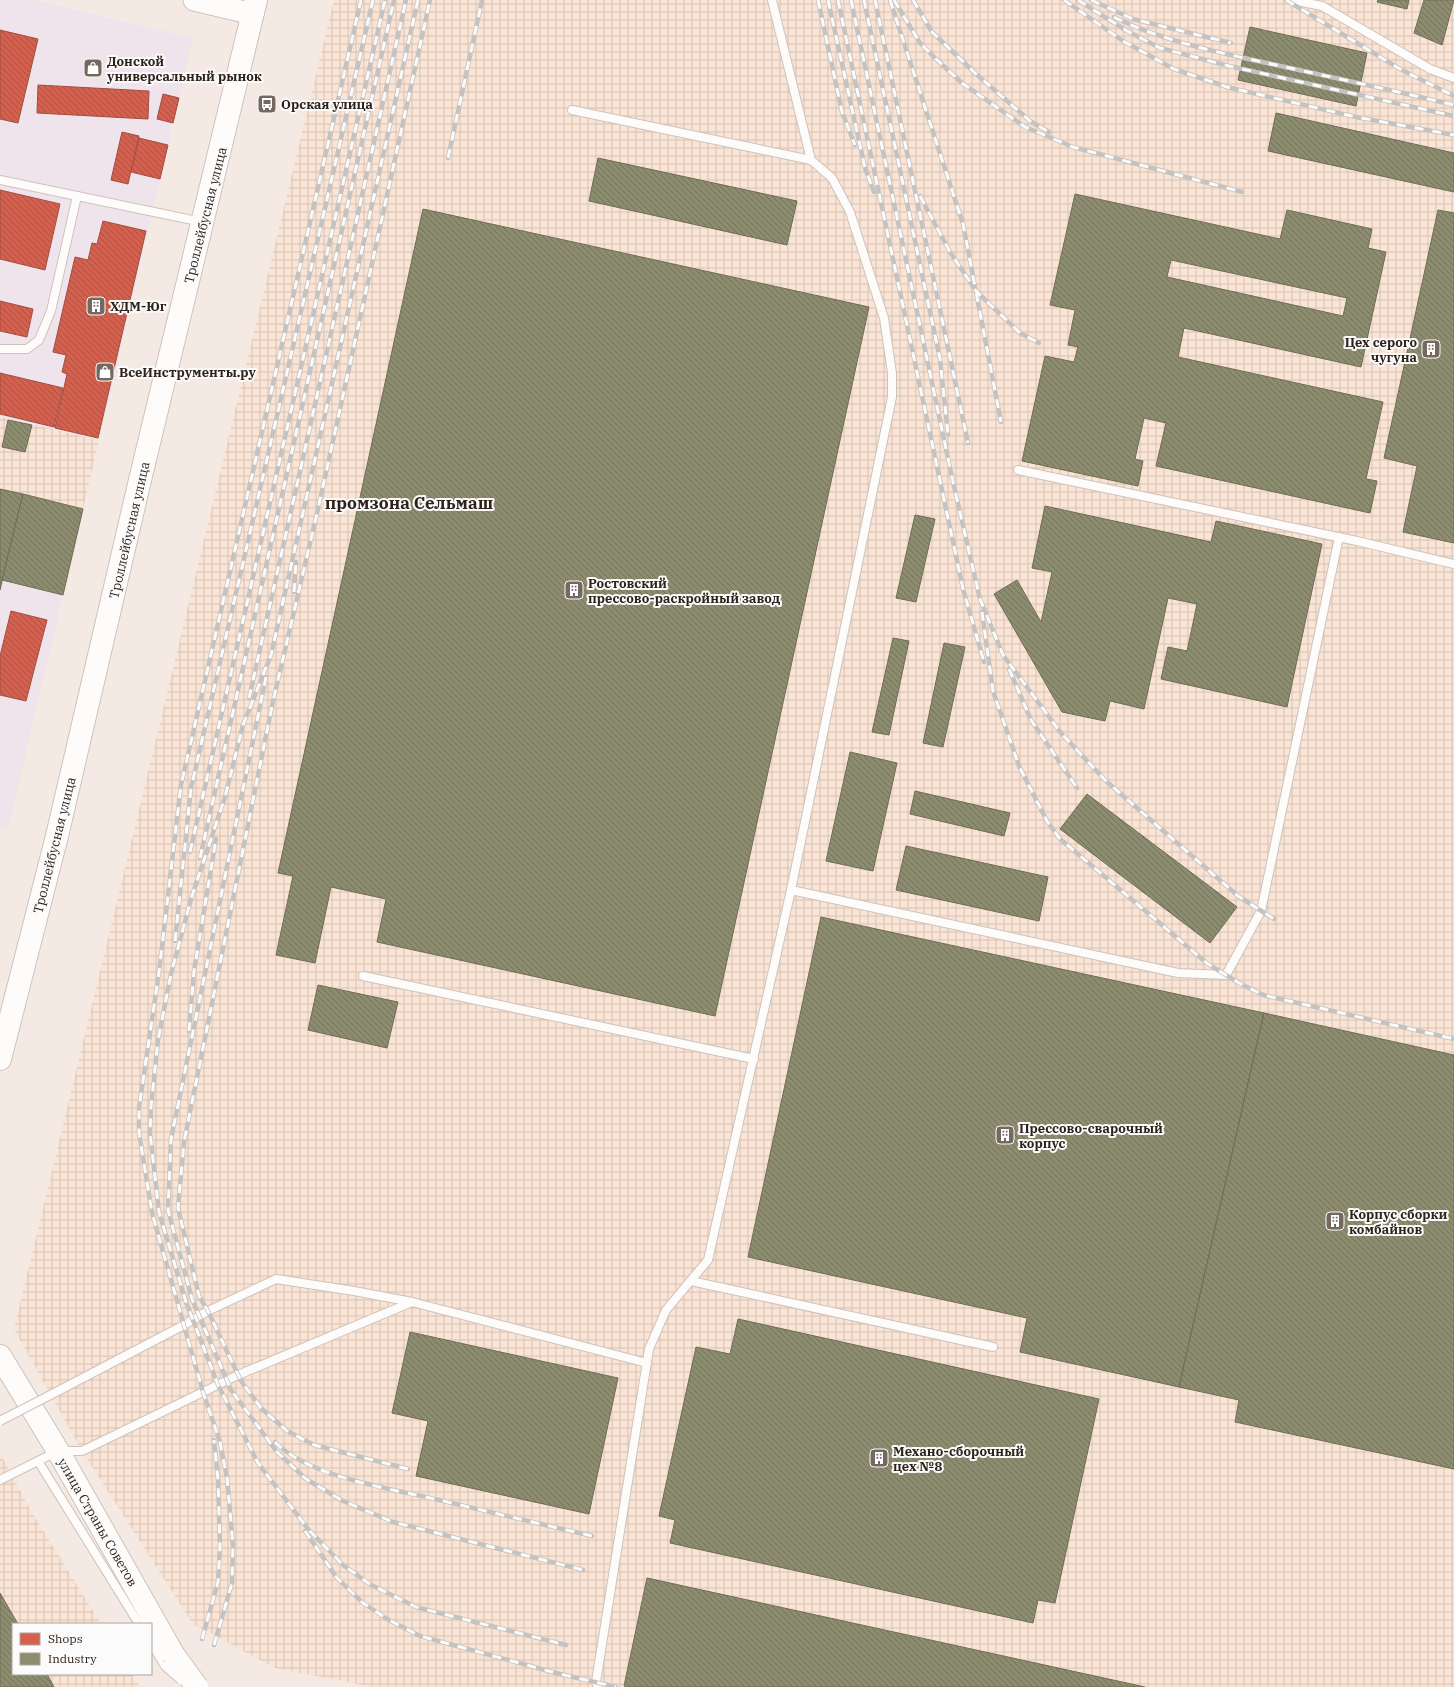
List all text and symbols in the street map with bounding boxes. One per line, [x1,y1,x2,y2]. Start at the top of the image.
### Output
place label: Донской универсальный рынок [106,53,262,85]
shop icon: Донской универсальный рынок [82,57,104,79]
bus stop icon: Орская улица [256,93,278,115]
place label: Орская улица [281,96,373,113]
street label: Троллейбусная улица [180,145,231,285]
building icon: ХДМ-Юг [85,295,107,317]
place label: ХДМ-Юг [110,298,167,315]
place label: Цех серого чугуна [1345,334,1418,366]
building icon: Цех серого чугуна [1420,338,1442,360]
shop icon: ВсеИнструменты.ру [94,361,116,383]
place label: ВсеИнструменты.ру [119,364,256,381]
street label: Троллейбусная улица [105,460,154,600]
district label: промзона Сельмаш [325,492,493,514]
place label: Ростовский прессово-раскройный завод [588,575,781,607]
building icon: Ростовский прессово-раскройный завод [563,579,585,601]
street label: Троллейбусная улица [29,775,80,915]
place label: Прессово-сварочный корпус [1019,1120,1163,1152]
building icon: Прессово-сварочный корпус [994,1124,1016,1146]
place label: Корпус сборки комбайнов [1349,1206,1448,1238]
building icon: Корпус сборки комбайнов [1324,1210,1346,1232]
place label: Механо-сборочный цех №8 [893,1443,1024,1475]
building icon: Механо-сборочный цех №8 [868,1447,890,1469]
street label: улица Страны Советов [54,1455,141,1589]
legend [12,1623,152,1675]
text: Shops [48,1631,83,1646]
text: Industry [48,1651,97,1666]

